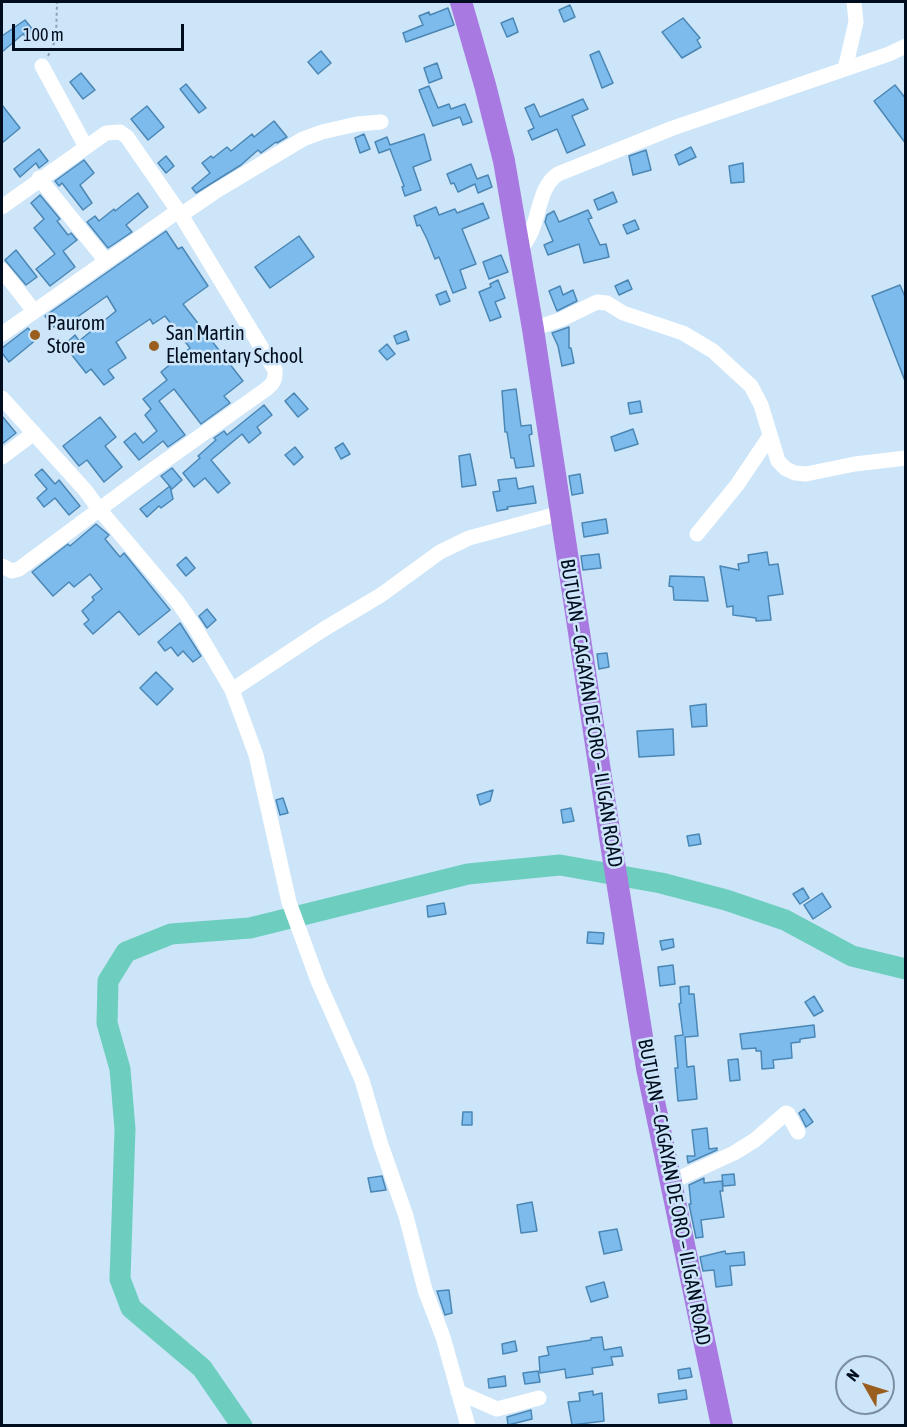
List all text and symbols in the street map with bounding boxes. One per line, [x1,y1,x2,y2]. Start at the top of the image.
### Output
scale bar [15,12,188,50]
text: 100 m [23,24,64,45]
place label: Paurom Store [47,312,105,359]
place label: San Martin Elementary School [166,322,303,369]
marker: Paurom Store [28,328,42,342]
marker: San Martin Elementary School [147,339,161,353]
street label: BUTUAN – CAGAYAN DE ORO – ILIGAN ROAD [555,557,627,869]
street label: BUTUAN – CAGAYAN DE ORO – ILIGAN ROAD [632,1037,716,1347]
north arrow [835,1355,895,1415]
text: N [843,1366,863,1384]

